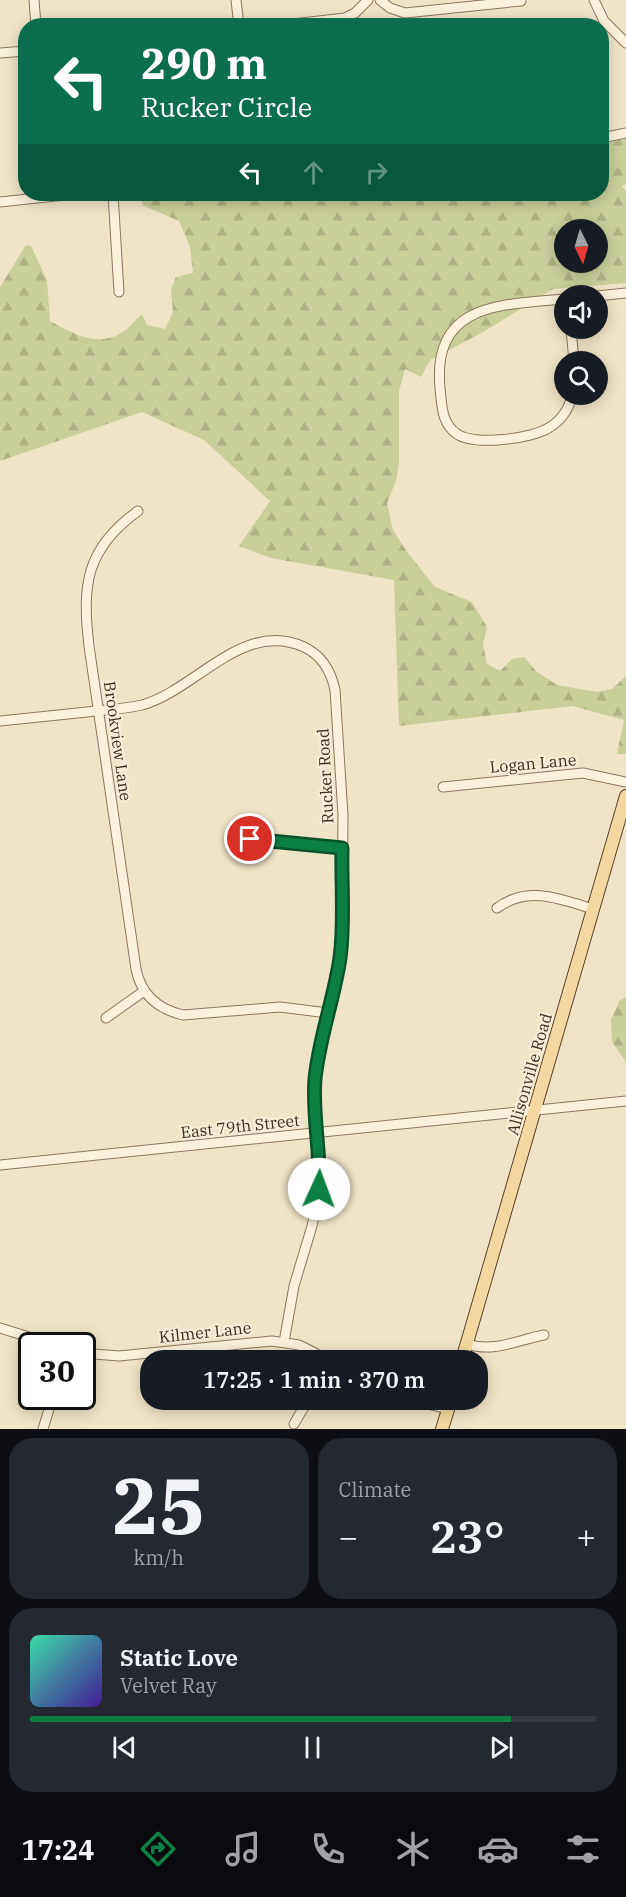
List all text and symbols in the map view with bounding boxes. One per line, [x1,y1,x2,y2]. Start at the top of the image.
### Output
text: 290 m [141,36,267,91]
icon: left [42,42,120,120]
text: Rucker Circle [141,89,312,124]
icon: left [234,156,267,189]
icon: ahead [297,156,330,189]
icon: right [360,156,393,189]
north arrow [554,219,608,273]
map controls [554,219,608,405]
button: sound [554,285,608,339]
button: search [554,351,608,405]
street label: Brookview Lane [100,680,136,802]
street label: Rucker Road [313,728,337,824]
street label: Logan Lane [489,749,577,777]
pin [224,813,275,864]
icon: arrive [233,822,266,855]
street label: Allisonville Road [502,1010,556,1137]
street label: East 79th Street [180,1110,301,1142]
position arrow [287,1157,351,1221]
street label: Kilmer Lane [158,1317,252,1347]
speed limit sign: 30 [18,1332,96,1410]
text: 17:25 · 1 min · 370 m [203,1365,425,1394]
text: 25 [112,1454,206,1555]
text: Climate [339,1476,411,1503]
text: 23° [430,1507,505,1565]
text: − [339,1515,358,1558]
text: + [576,1515,596,1558]
text: km/h [133,1544,184,1571]
text: Static Love [120,1643,238,1672]
text: Velvet Ray [120,1672,217,1699]
icon: previous [108,1731,141,1764]
icon: pause [296,1731,329,1764]
icon: next [485,1731,518,1764]
icon: directions [137,1828,179,1870]
icon: music [222,1828,264,1870]
icon: phone [307,1828,349,1870]
icon: climate [392,1828,434,1870]
icon: car [477,1828,519,1870]
icon: filters [562,1828,604,1870]
text: 17:24 [22,1832,94,1867]

